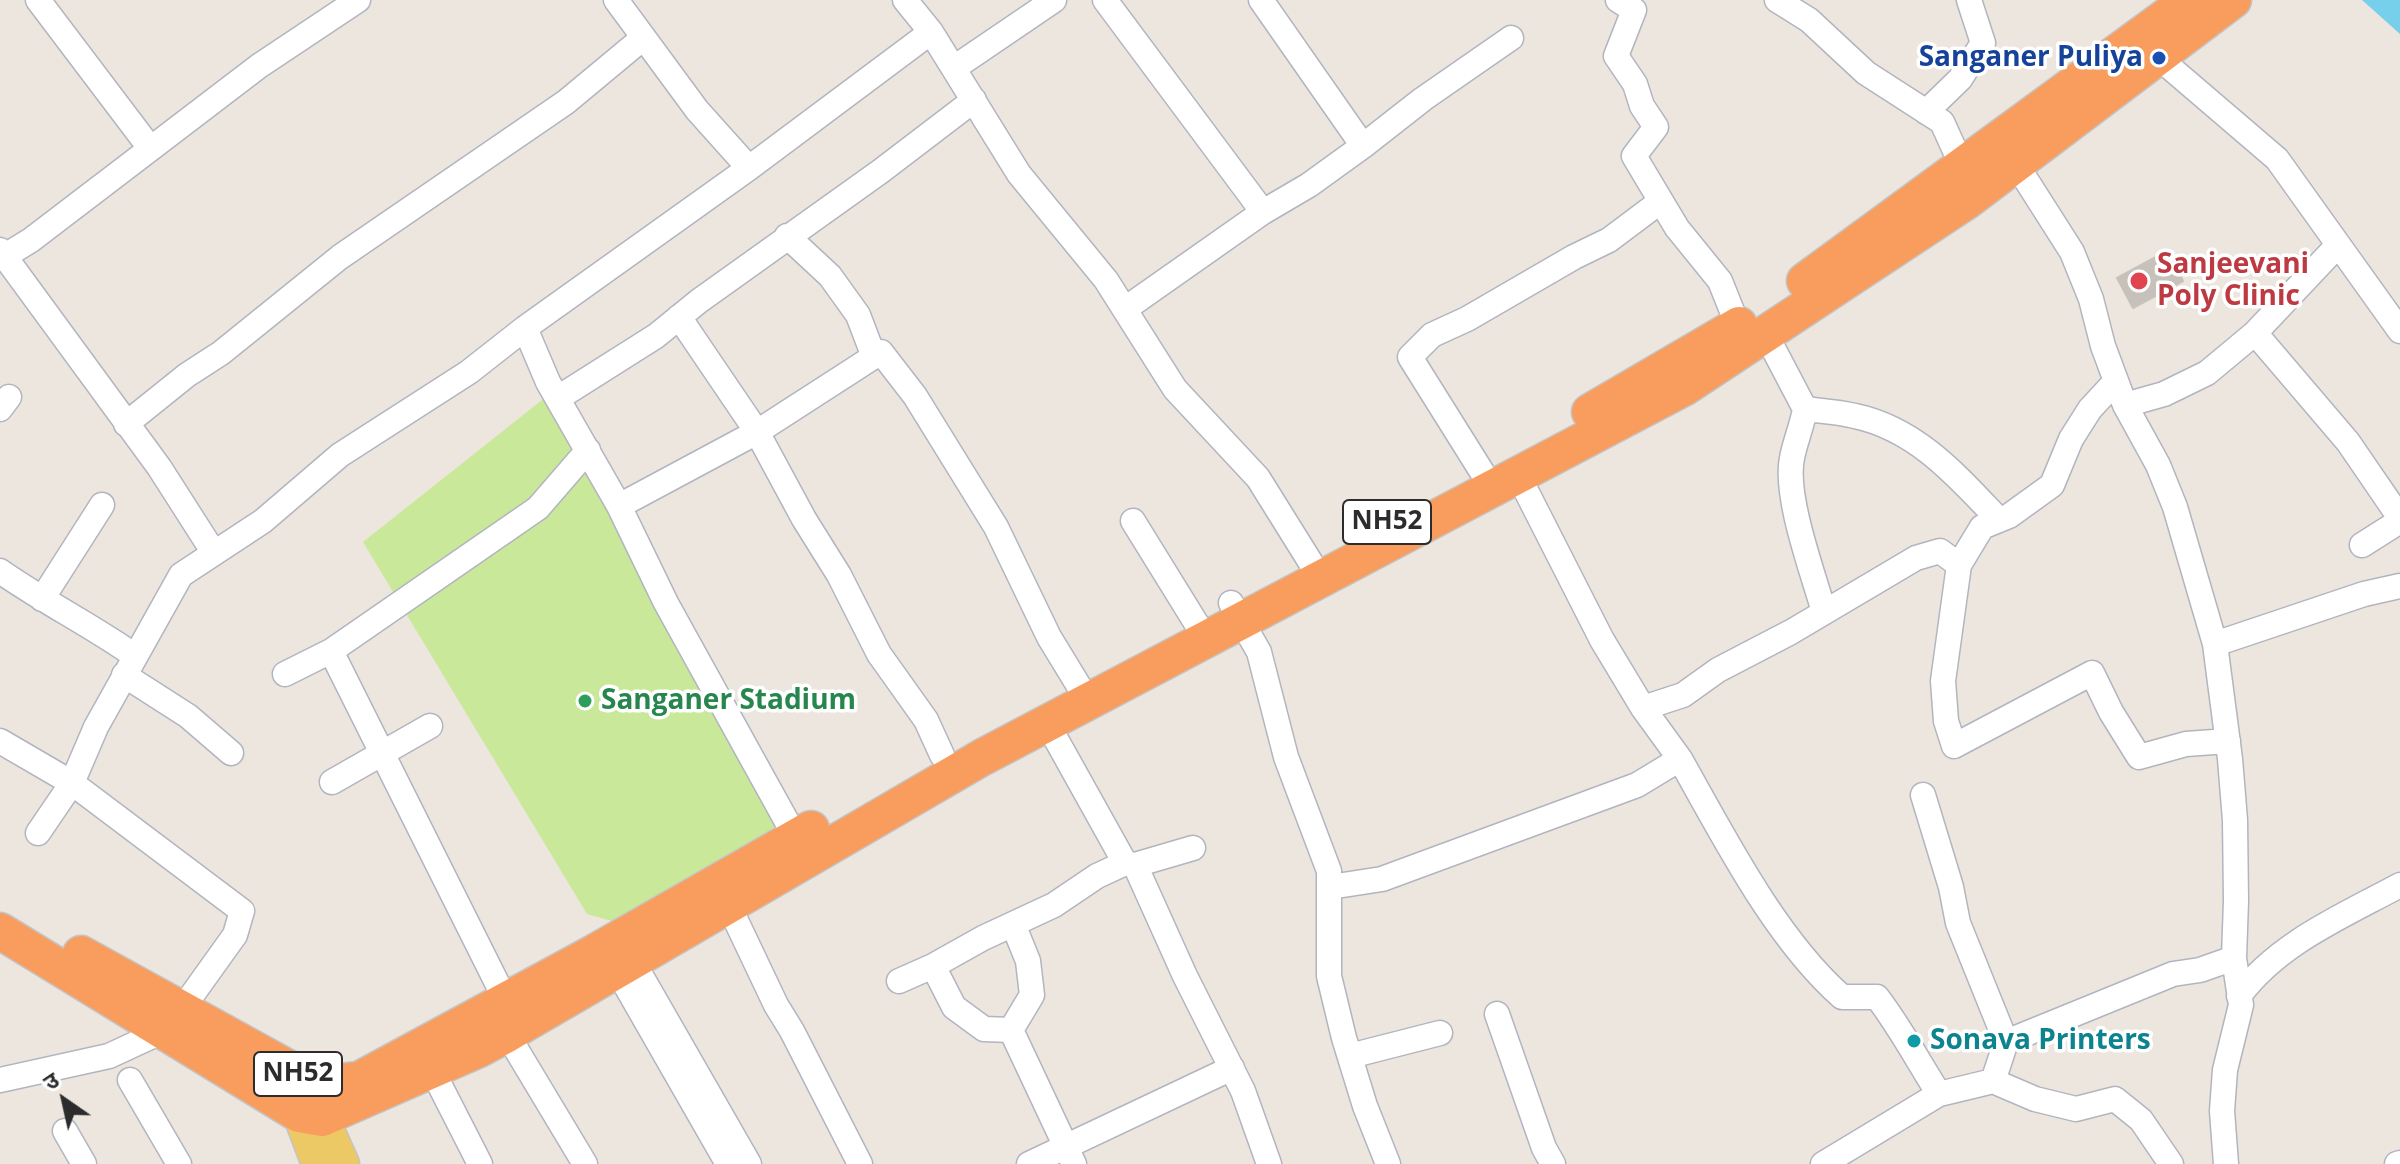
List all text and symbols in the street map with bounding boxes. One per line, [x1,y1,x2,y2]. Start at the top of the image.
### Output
place label: Sanganer Puliya [1919,41,2143,75]
marker: Sanganer Puliya [2150,49,2168,67]
place label: Sanjeevani Poly Clinic [2157,248,2309,314]
marker: Sanjeevani Poly Clinic [2128,270,2150,292]
road number: NH52 [1343,500,1431,544]
place label: Sanganer Stadium [601,684,856,718]
marker: Sanganer Stadium [576,692,594,710]
place label: Sonava Printers [1930,1024,2151,1058]
marker: Sonava Printers [1905,1032,1923,1050]
road number: NH52 [254,1052,342,1096]
north arrow [24,1060,104,1140]
text: उ [37,1064,64,1096]

